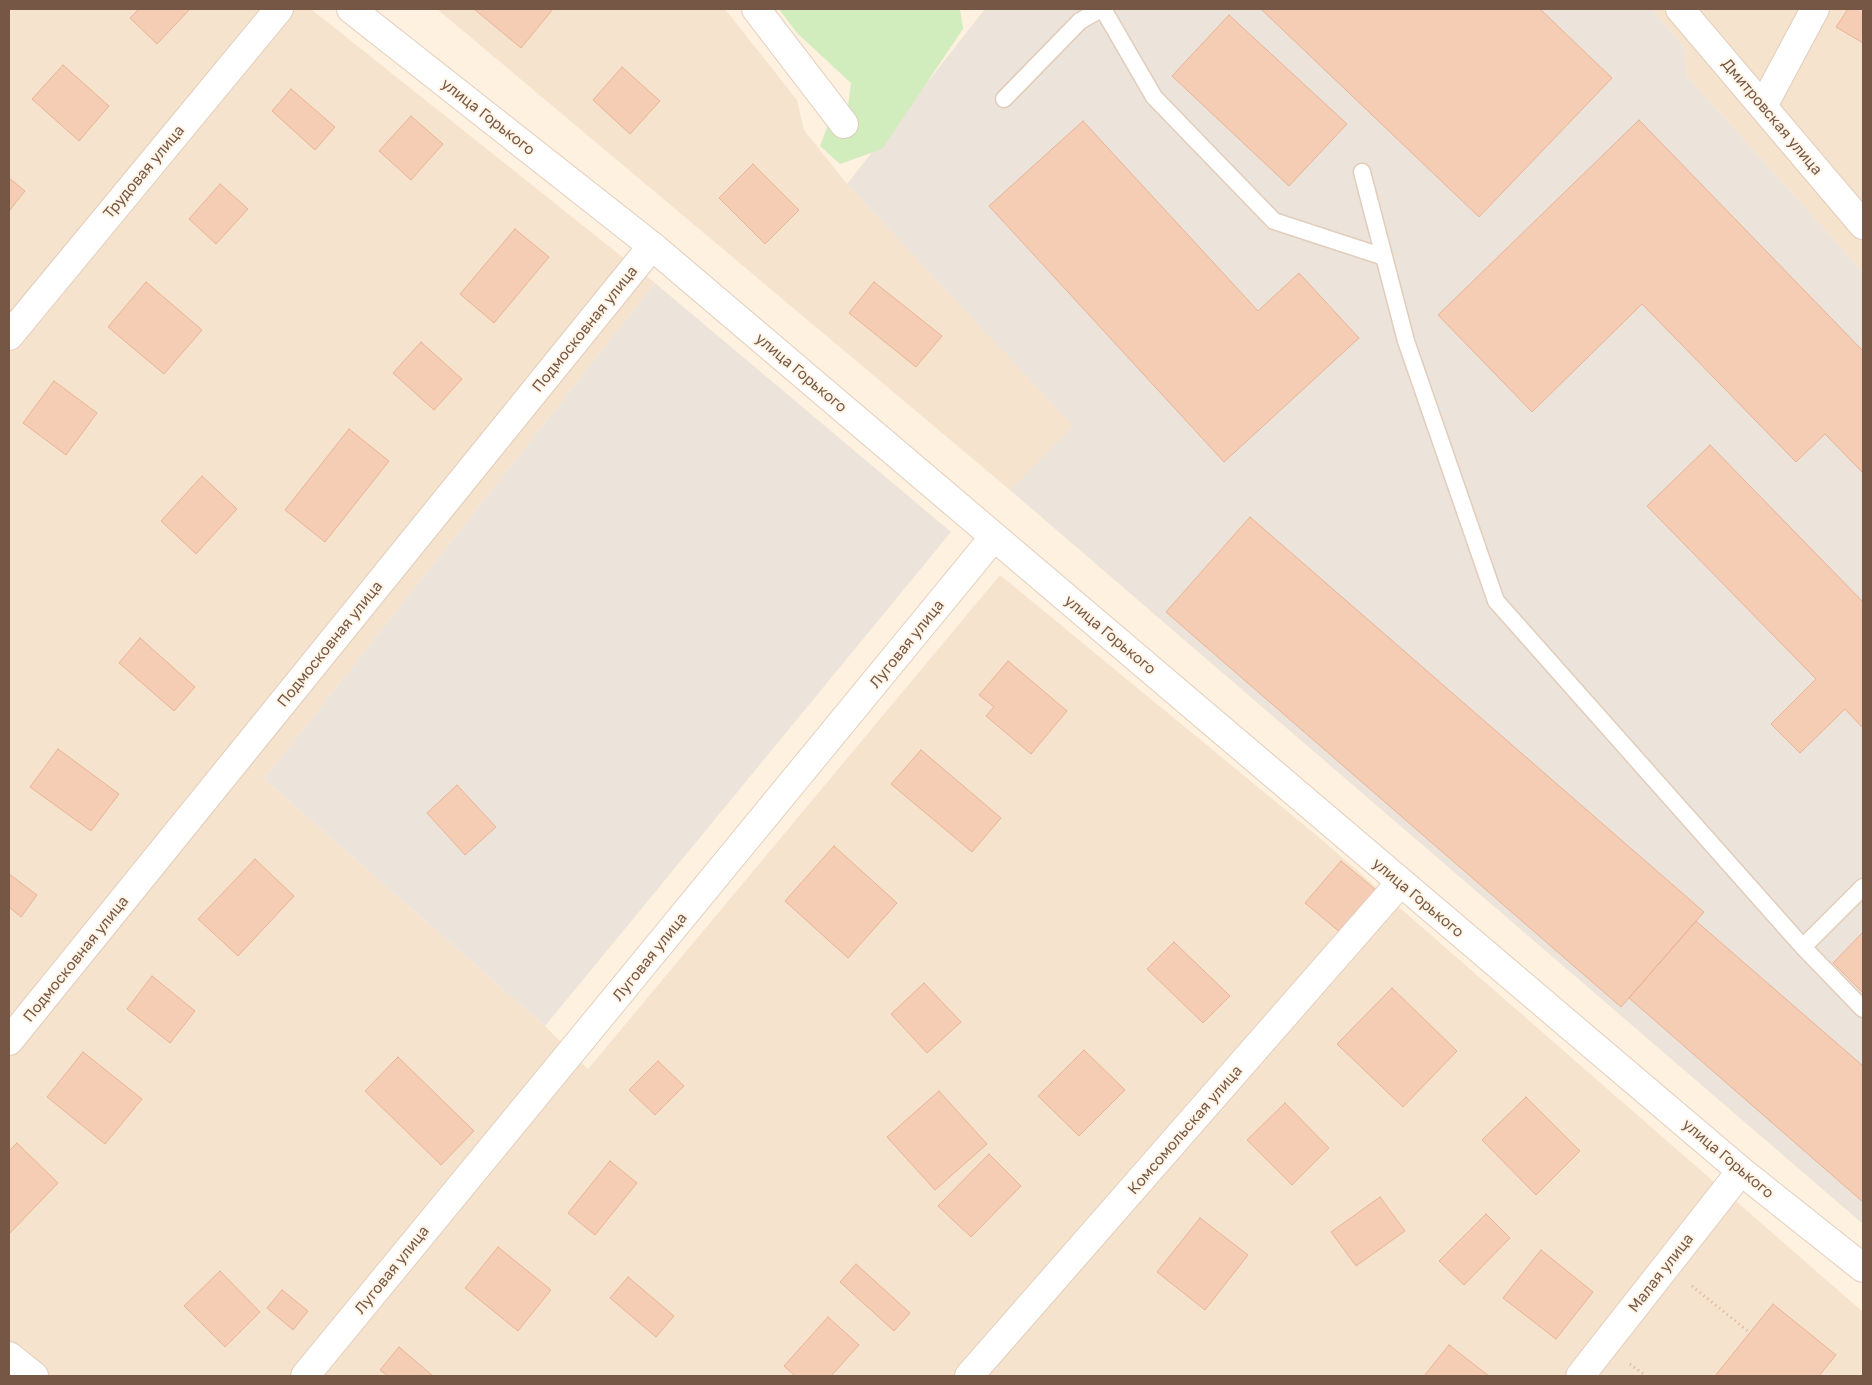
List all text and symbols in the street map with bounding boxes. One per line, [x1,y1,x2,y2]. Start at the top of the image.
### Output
street label: Дмитровская улица [1718,55,1826,179]
street label: улица Горького [438,75,538,159]
street label: Трудовая улица [100,122,188,222]
street label: Подмосковная улица [529,262,641,396]
street label: улица Горького [752,330,850,416]
street label: Подмосковная улица [274,577,386,711]
street label: улица Горького [1061,592,1159,678]
street label: Луговая улица [866,596,948,692]
street label: улица Горького [1369,855,1467,941]
street label: Подмосковная улица [20,892,132,1026]
street label: Луговая улица [609,909,691,1005]
street label: Комсомольская улица [1124,1062,1246,1198]
street label: улица Горького [1679,1116,1777,1202]
street label: Луговая улица [351,1222,433,1318]
street label: Малая улица [1625,1230,1697,1316]

